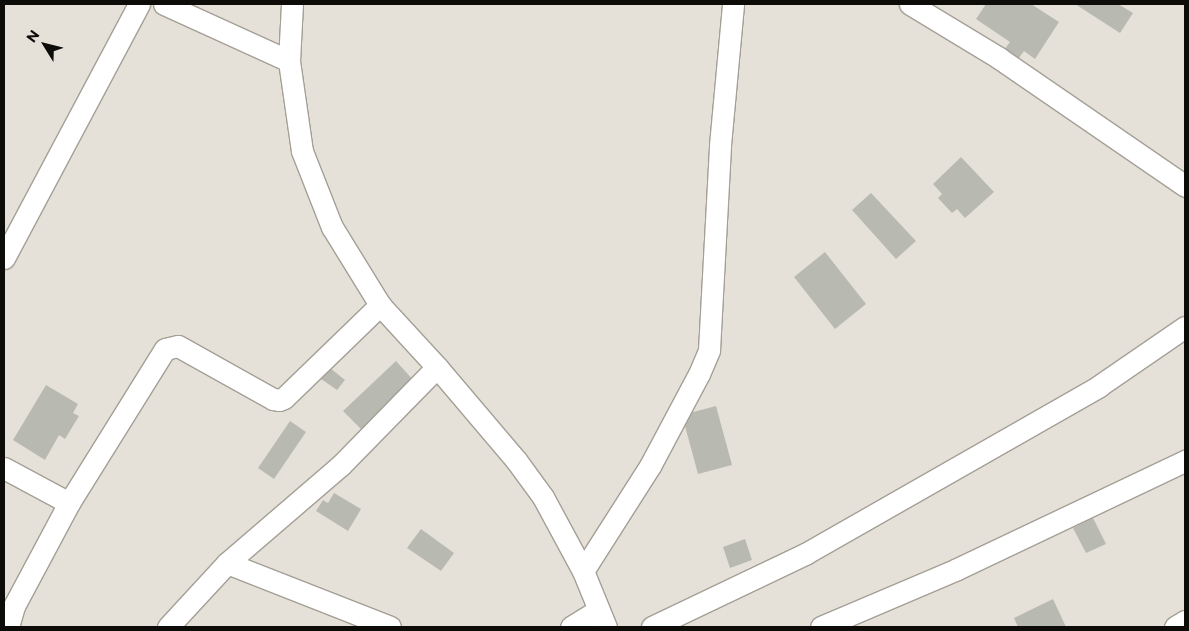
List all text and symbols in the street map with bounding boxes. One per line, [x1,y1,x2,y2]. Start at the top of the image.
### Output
north arrow [20,20,70,70]
text: N [22,26,43,46]

